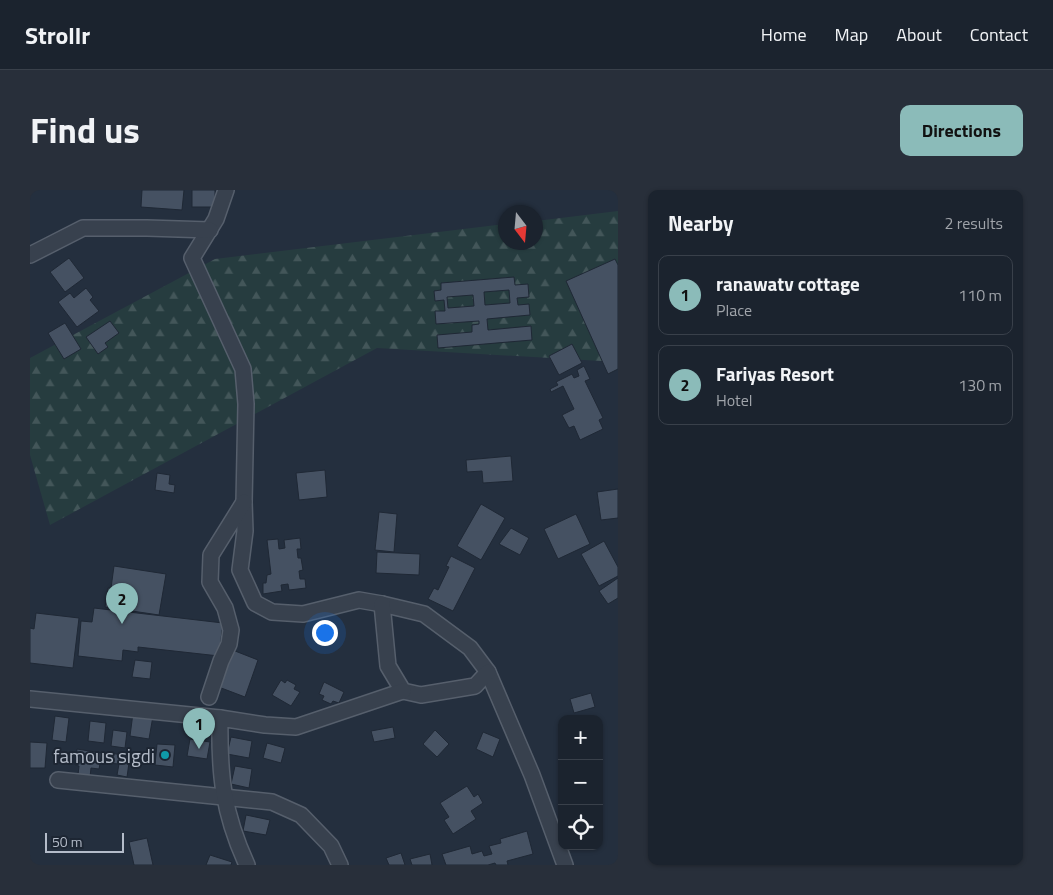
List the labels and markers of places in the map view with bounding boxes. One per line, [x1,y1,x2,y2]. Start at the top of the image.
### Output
pin: 2 [106,583,138,624]
pin: 1 [183,708,215,749]
place label: famous sigdi [53,741,155,770]
marker: famous sigdi [159,749,171,761]

